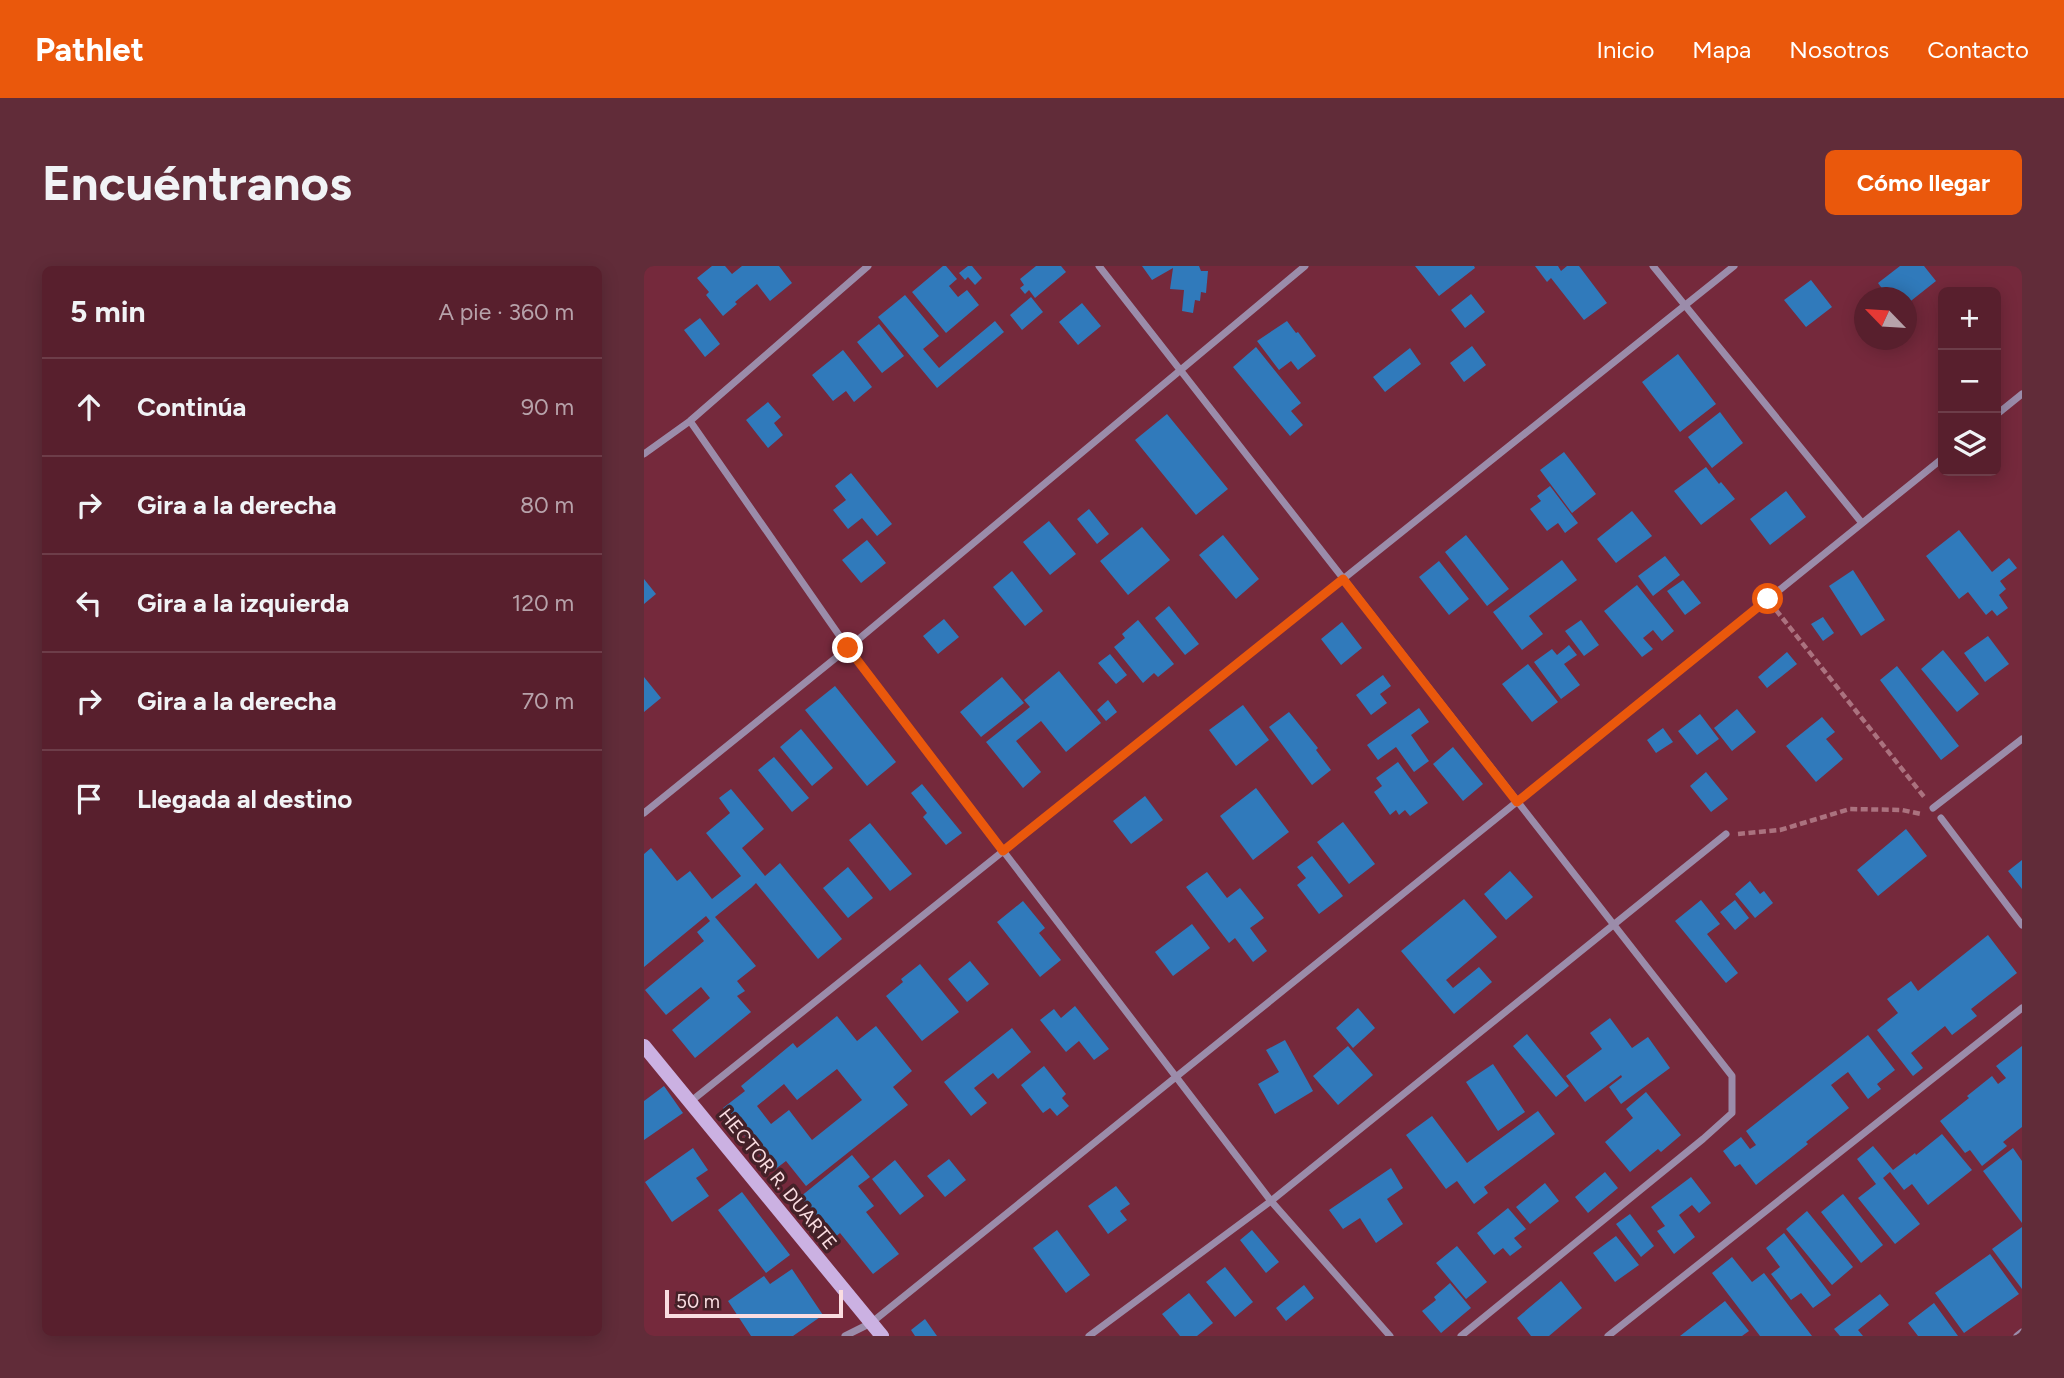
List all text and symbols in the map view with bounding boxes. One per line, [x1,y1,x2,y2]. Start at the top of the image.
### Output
text: Pathlet [35,30,144,69]
text: Inicio [1596,35,1654,64]
text: Mapa [1692,35,1751,64]
text: Nosotros [1789,35,1889,64]
text: Contacto [1927,35,2029,64]
button: Cómo llegar [1825,150,2022,215]
text: Encuéntranos [42,153,352,212]
north arrow [1854,287,1917,350]
map controls [1938,287,2001,476]
button: + [1938,287,2001,350]
text: 5 min [70,293,146,330]
text: A pie · 360 m [439,298,574,326]
button: − [1938,350,2001,413]
icon: ahead [70,388,108,426]
text: Continúa [137,391,246,423]
text: 90 m [521,393,574,421]
button: layers [1938,413,2001,476]
icon: right [70,486,108,524]
text: Gira a la derecha [137,489,337,521]
text: 80 m [520,491,574,519]
route start [1752,583,1783,614]
icon: left [70,584,108,622]
text: Gira a la izquierda [137,587,349,619]
text: 120 m [512,589,574,617]
route end [832,632,863,663]
icon: right [70,682,108,720]
text: Gira a la derecha [137,685,337,717]
text: 70 m [522,687,574,715]
icon: arrive [70,780,108,818]
text: Llegada al destino [137,783,352,815]
street label: HECTOR R. DUARTE [714,1104,842,1254]
scale bar [665,1287,844,1319]
text: 50 m [676,1290,720,1313]

